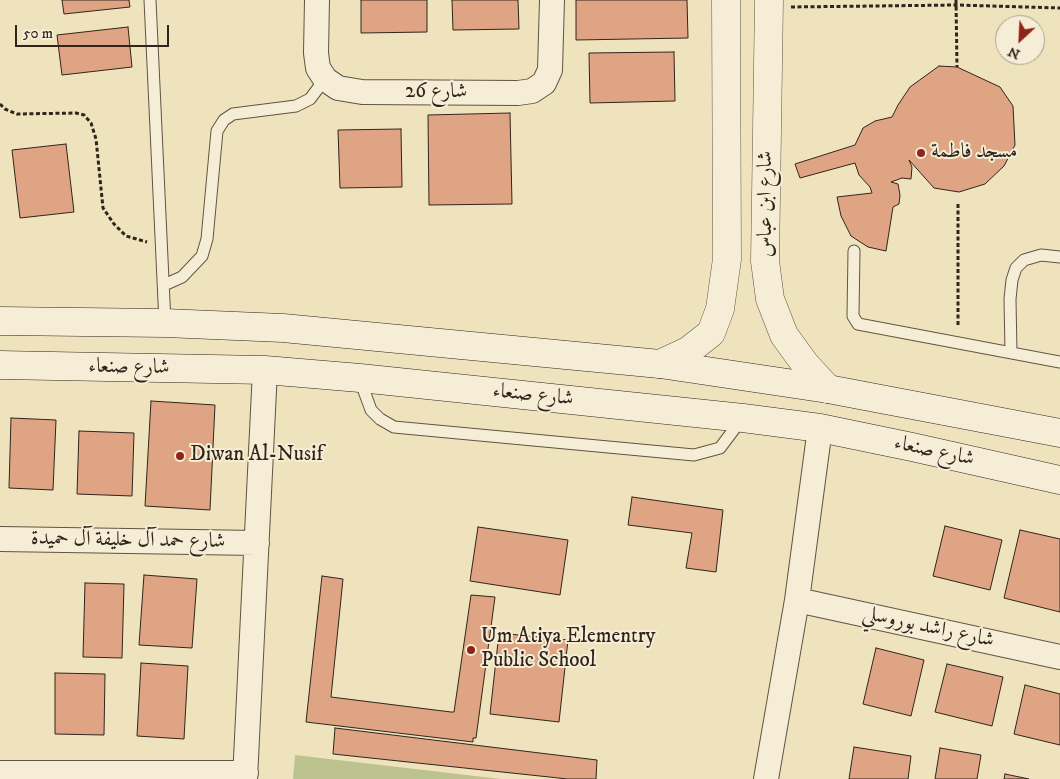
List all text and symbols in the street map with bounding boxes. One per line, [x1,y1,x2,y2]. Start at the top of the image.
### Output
scale bar [18,15,171,47]
north arrow [995,15,1045,65]
text: 50 m [23,24,53,43]
text: N [1005,42,1023,63]
street label: شارع 26 [405,80,467,106]
place label: مسجد فاطمة [931,140,1017,166]
marker: مسجد فاطمة [915,147,927,159]
street label: شارع ابن عباس [754,151,780,257]
street label: شارع صنعاء [88,355,170,381]
street label: شارع صنعاء [491,379,575,413]
street label: شارع صنعاء [892,431,976,473]
place label: Diwan Al-Nusif [190,443,323,469]
marker: Diwan Al-Nusif [174,450,186,462]
street label: شارع حمد آل خليفة آل حميدة [30,527,226,555]
street label: شارع راشد بوروسلي [860,602,996,654]
place label: Um Atiya Elementry Public School [481,625,656,675]
marker: Um Atiya Elementry Public School [465,644,477,656]

